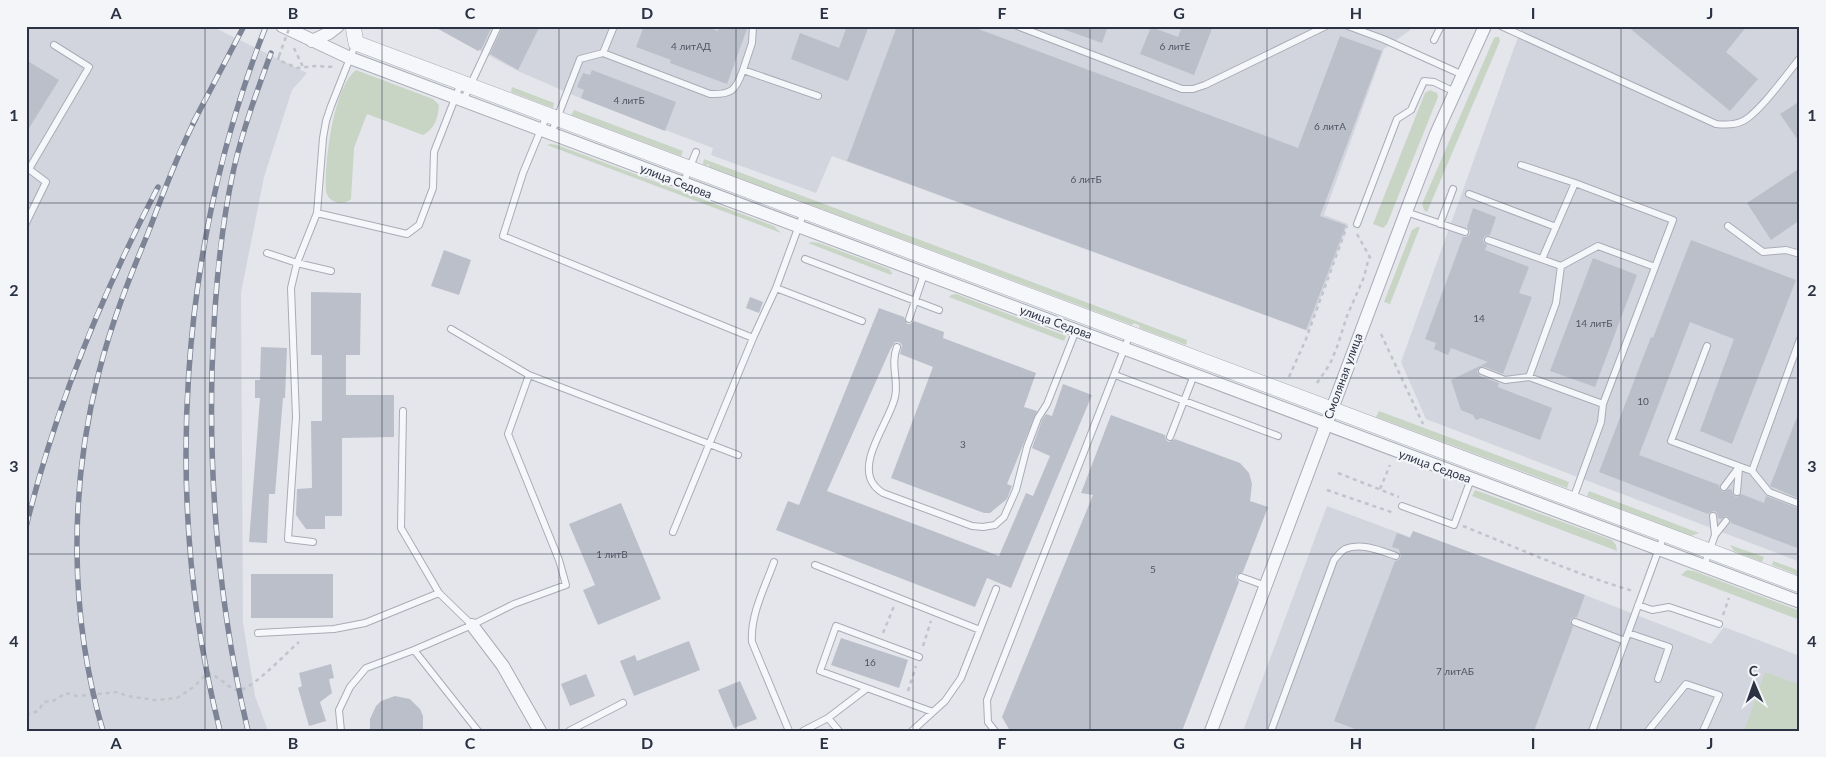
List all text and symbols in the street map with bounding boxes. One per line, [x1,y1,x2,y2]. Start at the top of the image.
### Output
text: A [109,3,122,22]
text: B [288,3,298,22]
text: C [465,3,476,22]
text: D [641,3,653,22]
text: E [819,3,829,22]
text: F [997,3,1007,22]
text: G [1173,3,1185,22]
text: H [1350,3,1362,22]
text: I [1531,3,1535,22]
text: J [1707,3,1713,22]
house number: 4 литАД [671,40,711,52]
house number: 6 литЕ [1160,40,1191,52]
house number: 4 литБ [613,94,645,106]
text: 1 [9,105,19,124]
text: 1 [1807,105,1817,124]
house number: 6 литА [1314,120,1346,132]
street label: улица Седова [638,160,714,202]
house number: 6 литБ [1070,173,1102,185]
text: 2 [9,280,19,299]
text: 2 [1807,280,1817,299]
street label: улица Седова [1018,302,1094,342]
house number: 14 [1473,312,1485,324]
house number: 14 литБ [1575,317,1613,329]
street label: Смоляная улица [1320,331,1366,421]
house number: 10 [1637,395,1649,407]
house number: 3 [960,438,966,450]
street label: улица Седова [1397,446,1473,486]
text: 3 [9,456,19,475]
text: 3 [1807,456,1817,475]
house number: 1 литВ [596,548,628,560]
house number: 5 [1150,563,1156,575]
text: 4 [9,631,19,650]
text: 4 [1807,631,1817,650]
house number: 16 [864,656,876,668]
north arrow [1728,660,1778,710]
text: С [1749,662,1759,679]
house number: 7 литАБ [1436,665,1474,677]
text: A [109,733,122,752]
text: B [288,733,298,752]
text: C [465,733,476,752]
text: D [641,733,653,752]
text: E [819,733,829,752]
text: F [997,733,1007,752]
text: G [1173,733,1185,752]
text: H [1350,733,1362,752]
text: I [1531,733,1535,752]
text: J [1707,733,1713,752]

